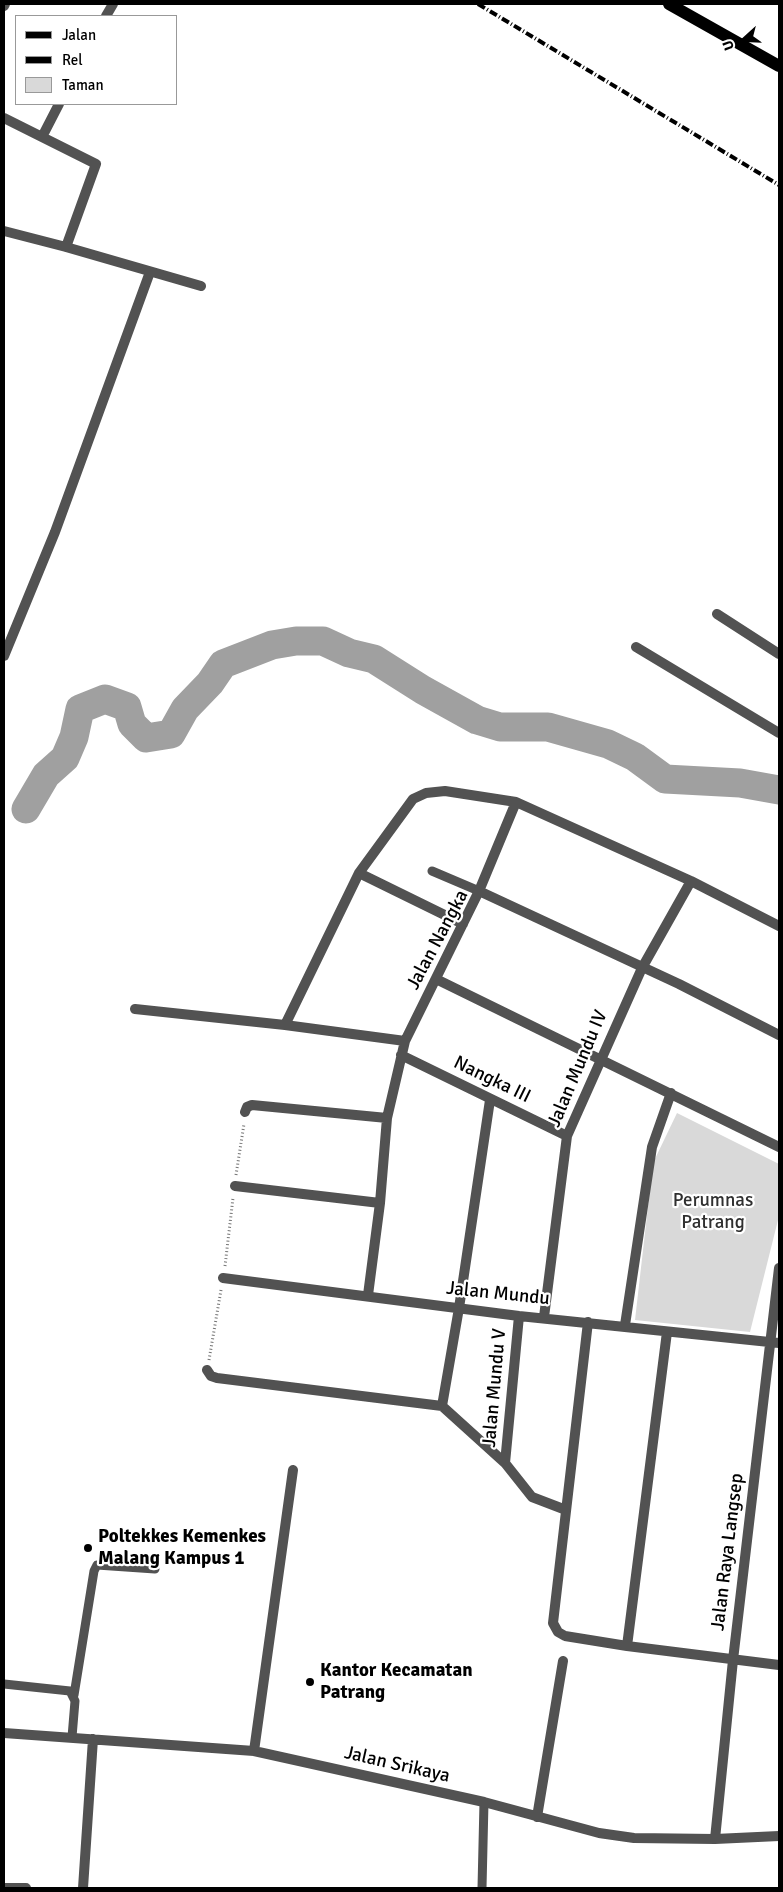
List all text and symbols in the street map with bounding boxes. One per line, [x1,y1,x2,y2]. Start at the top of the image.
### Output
legend [15,15,178,105]
north arrow [718,15,768,65]
text: Jalan [62,26,96,44]
text: U [719,38,738,53]
text: Rel [62,51,83,69]
text: Taman [62,76,104,94]
street label: Jalan Nangka [402,886,474,994]
street label: Jalan Mundu IV [543,1007,613,1131]
street label: Nangka III [450,1052,534,1108]
park label: Perumnas Patrang [673,1190,753,1234]
street label: Jalan Mundu [445,1277,551,1311]
street label: Jalan Mundu V [478,1328,512,1448]
street label: Jalan Raya Langsep [707,1472,749,1632]
place label: Poltekkes Kemenkes Malang Kampus 1 [98,1526,266,1570]
marker: Poltekkes Kemenkes Malang Kampus 1 [82,1542,94,1554]
place label: Kantor Kecamatan Patrang [320,1660,473,1704]
marker: Kantor Kecamatan Patrang [304,1676,316,1688]
street label: Jalan Srikaya [342,1742,452,1788]

